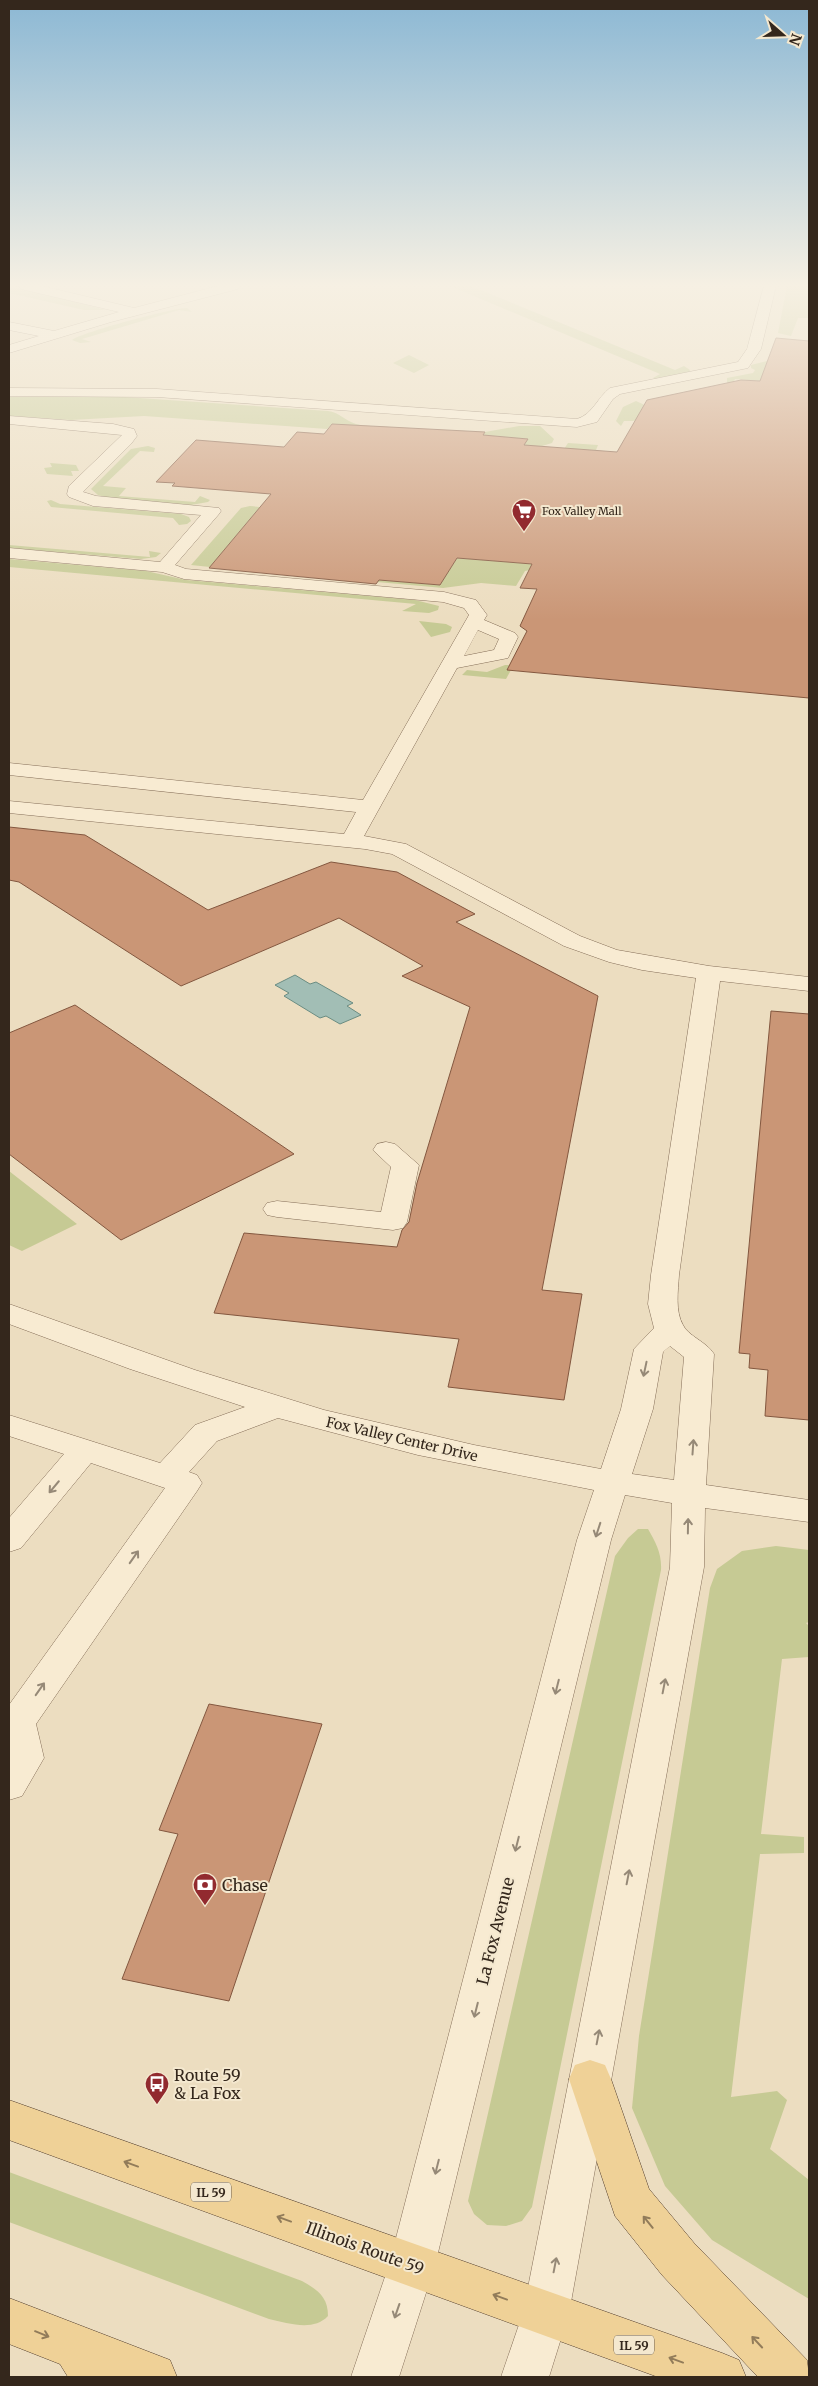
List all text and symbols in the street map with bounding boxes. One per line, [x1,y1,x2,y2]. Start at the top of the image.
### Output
north arrow [758,10,808,60]
text: N [785,31,806,48]
supermarket icon: Fox Valley Mall [511,498,537,532]
place label: Fox Valley Mall [542,504,622,518]
one-way arrow [640,1361,649,1377]
street label: Fox Valley Center Drive [324,1413,480,1465]
one-way arrow [688,1439,697,1455]
one-way arrow [48,1481,59,1494]
one-way arrow [683,1518,693,1534]
one-way arrow [592,1521,602,1537]
one-way arrow [129,1550,139,1564]
one-way arrow [552,1678,561,1694]
one-way arrow [660,1679,670,1695]
one-way arrow [35,1683,45,1697]
one-way arrow [512,1836,521,1852]
one-way arrow [624,1869,633,1885]
bank icon: Chase [192,1872,218,1906]
place label: Chase [222,1875,268,1895]
street label: La Fox Avenue [472,1875,518,1987]
one-way arrow [471,2001,480,2017]
one-way arrow [593,2029,603,2045]
place label: Route 59 & La Fox [174,2065,241,2103]
bus stop icon: Route 59 & La Fox [144,2071,170,2105]
one-way arrow [124,2159,139,2168]
one-way arrow [432,2159,441,2175]
road number: IL 59 [191,2182,231,2202]
one-way arrow [277,2214,292,2223]
one-way arrow [642,2215,653,2228]
street label: Illinois Route 59 [303,2217,427,2279]
one-way arrow [551,2258,560,2274]
one-way arrow [493,2292,508,2301]
one-way arrow [392,2303,401,2319]
one-way arrow [34,2330,49,2339]
road number: IL 59 [614,2336,654,2354]
one-way arrow [751,2336,763,2348]
one-way arrow [669,2355,684,2364]

